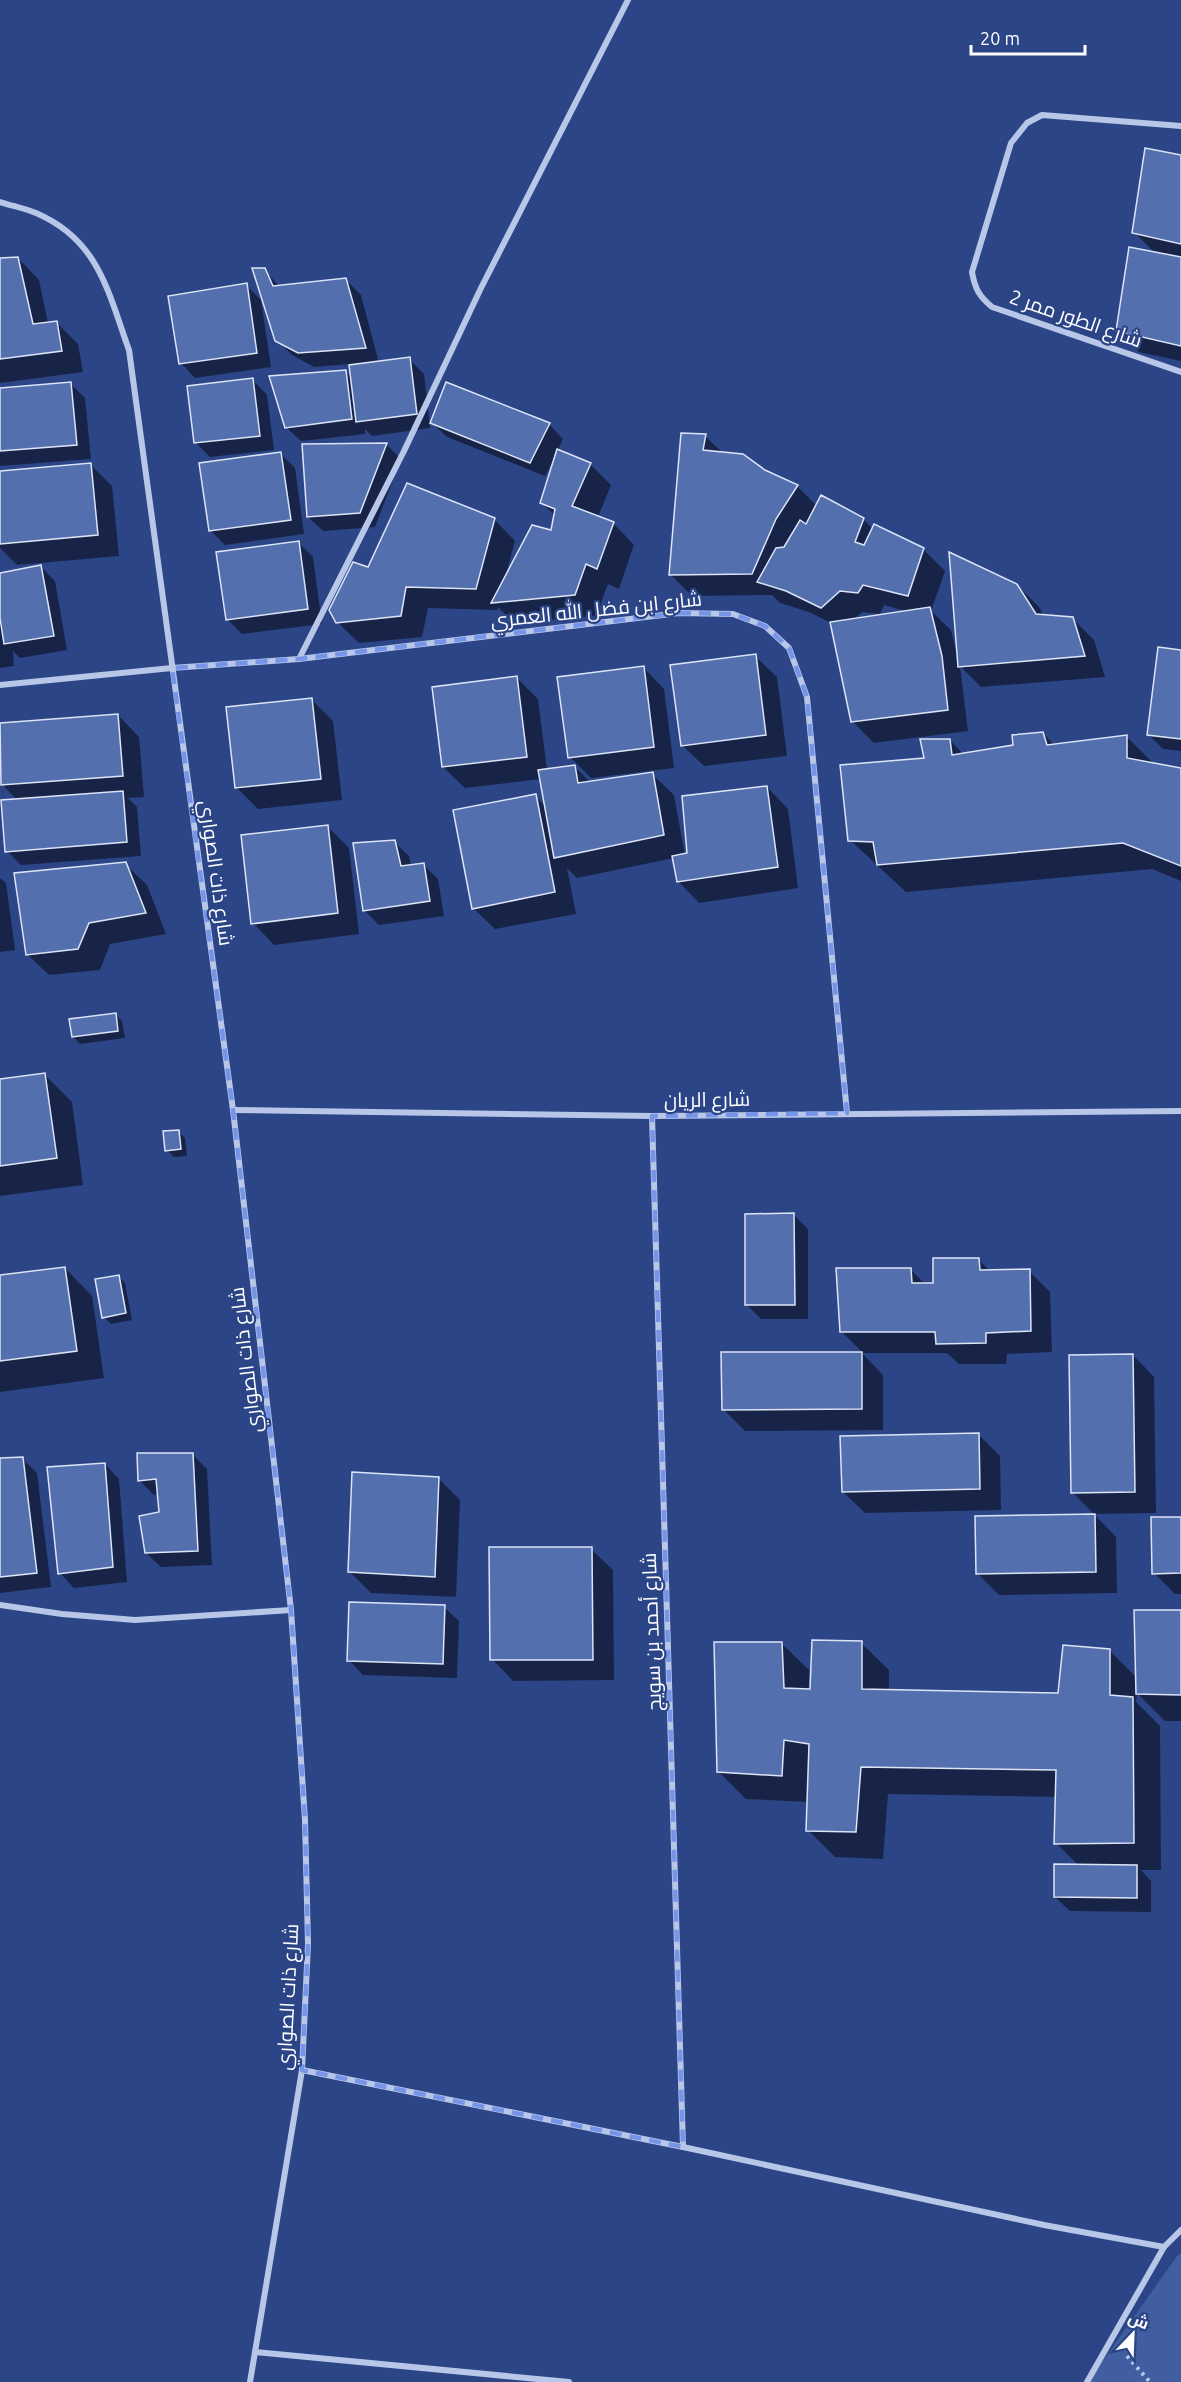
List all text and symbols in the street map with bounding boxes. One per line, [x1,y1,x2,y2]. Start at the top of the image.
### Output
scale bar [971,18,1085,56]
text: 20 m [980,28,1020,48]
street label: شارع الطور ممر 2 [1006,285,1145,354]
street label: شارع ابن فضل الله العمري [489,585,703,637]
street label: شارع ذات الصواري [190,799,239,948]
street label: شارع الريان [664,1087,750,1114]
street label: شارع ذات الصواري [225,1285,270,1434]
street label: شارع أحمد بن سويج [637,1552,668,1712]
street label: شارع ذات الصواري [272,1923,307,2071]
north arrow [1103,2304,1163,2364]
text: ش [1126,2308,1152,2333]

